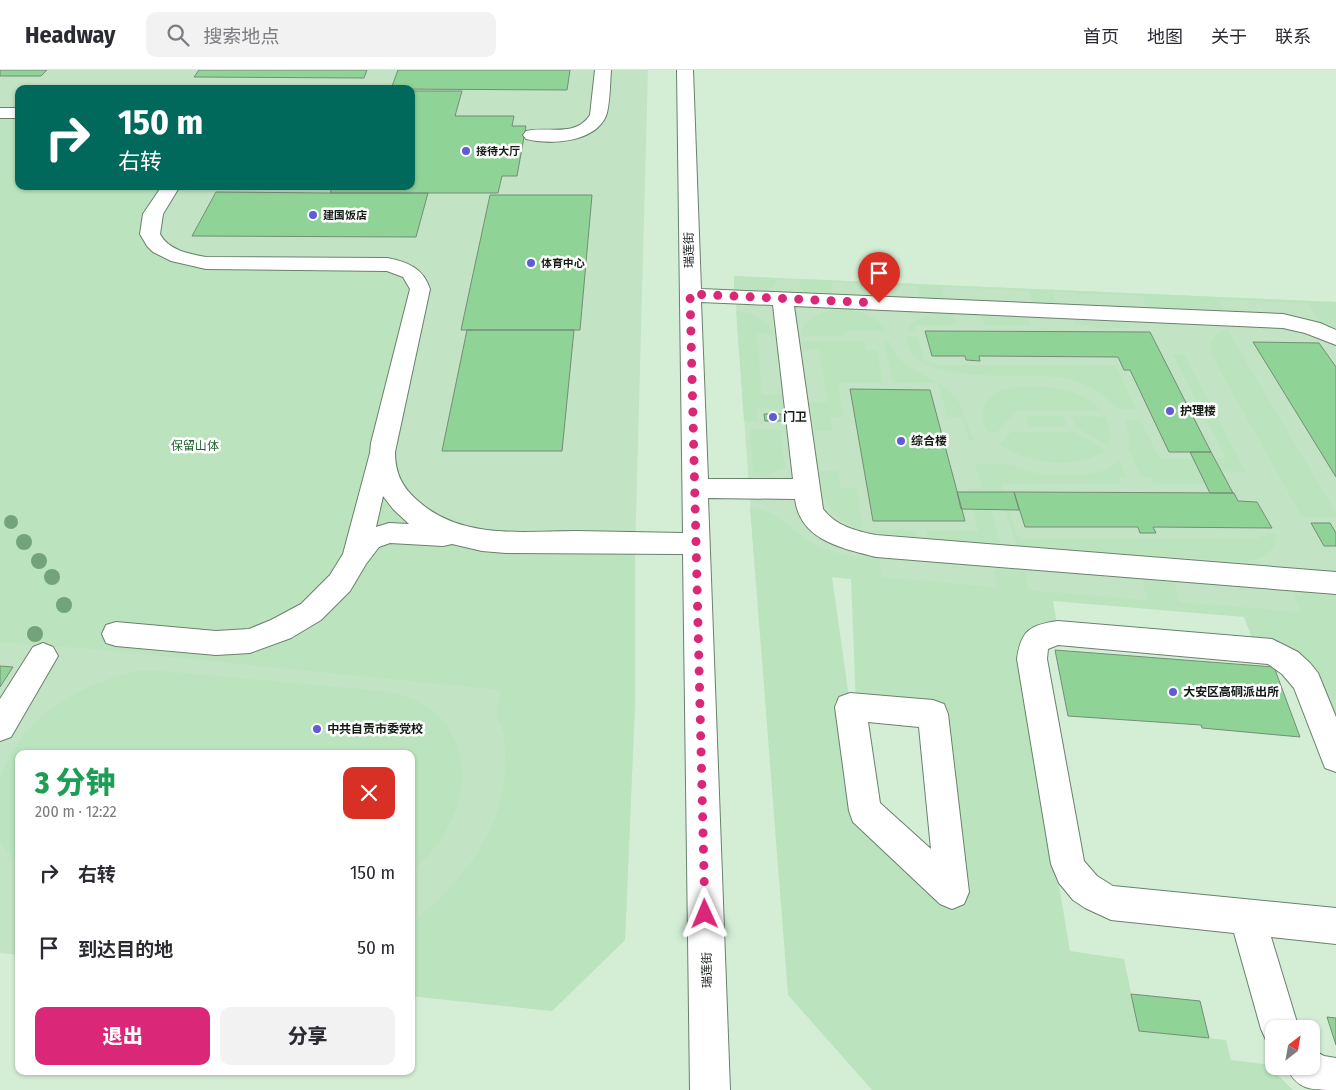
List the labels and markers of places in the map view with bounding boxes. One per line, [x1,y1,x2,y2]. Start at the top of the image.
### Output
marker: 接待大厅 [460,145,472,157]
place label: 接待大厅 [476,145,520,158]
marker: 建国饭店 [307,209,319,221]
place label: 建国饭店 [323,209,367,222]
pin [858,252,900,303]
marker: 体育中心 [525,257,537,269]
place label: 体育中心 [541,257,585,270]
place label: 护理楼 [1180,404,1216,418]
marker: 护理楼 [1164,405,1176,417]
place label: 门卫 [783,410,807,424]
marker: 门卫 [767,411,779,423]
place label: 综合楼 [911,434,947,448]
marker: 综合楼 [895,435,907,447]
place label: 大安区高硐派出所 [1183,685,1279,699]
marker: 大安区高硐派出所 [1167,686,1179,698]
place label: 中共自贡市委党校 [327,722,423,736]
marker: 中共自贡市委党校 [311,723,323,735]

